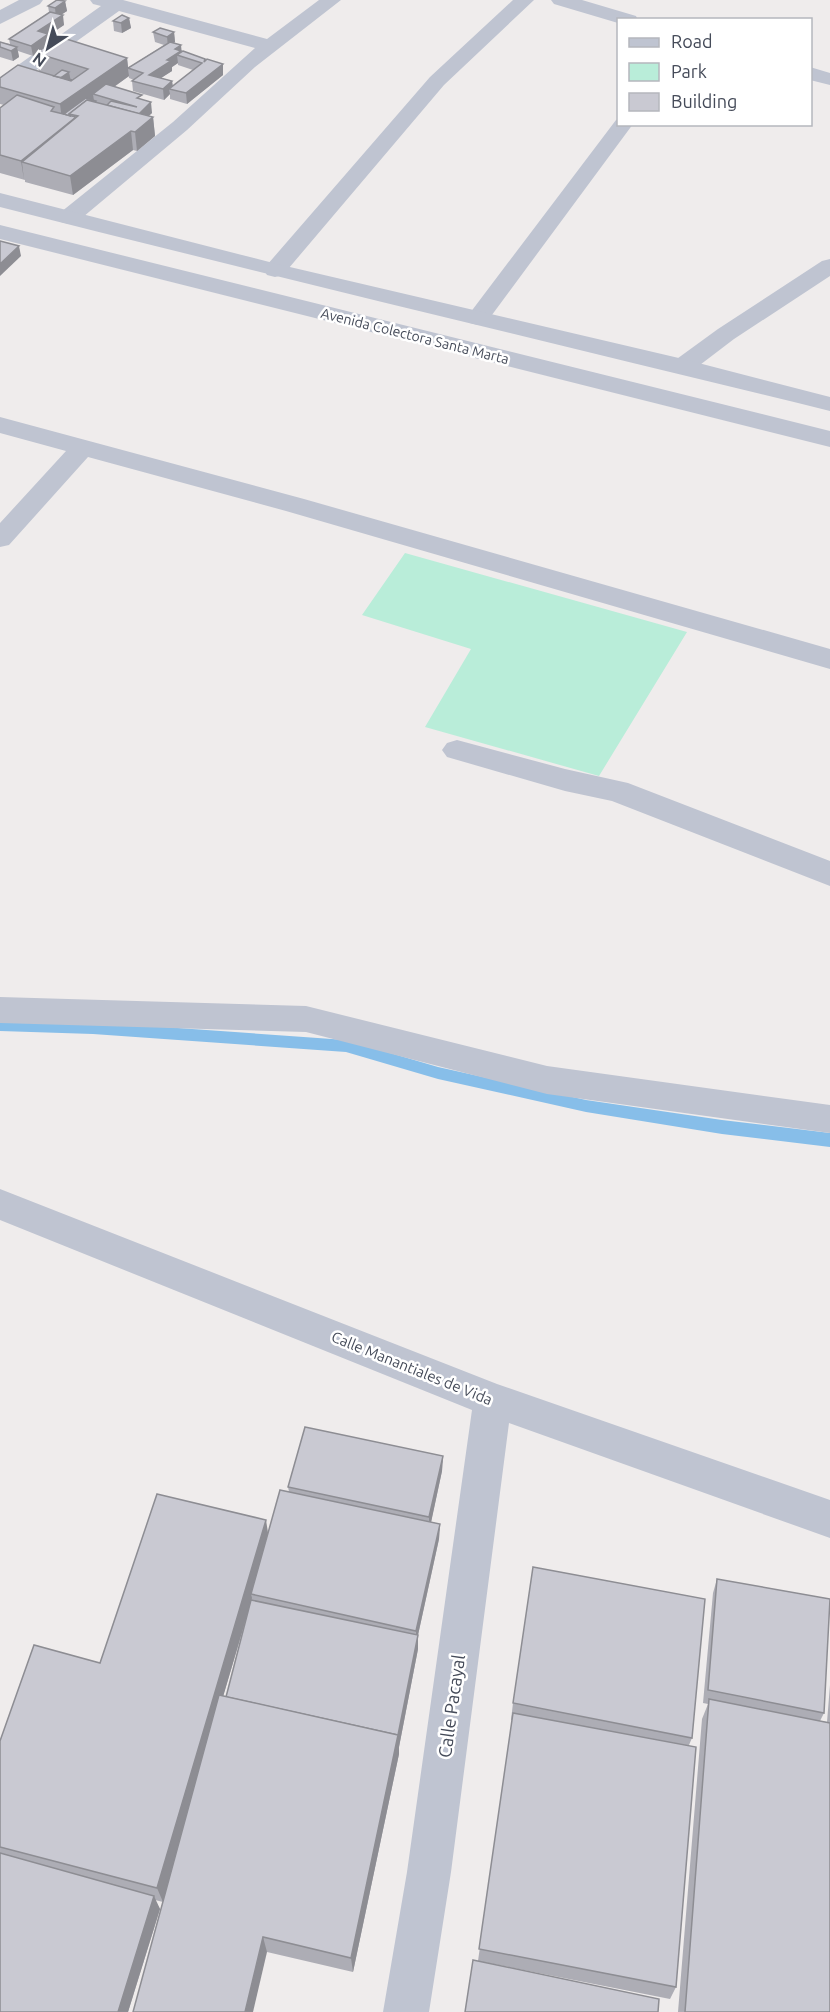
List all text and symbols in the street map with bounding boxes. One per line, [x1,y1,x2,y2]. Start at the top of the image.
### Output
north arrow [18,18,78,78]
legend [617,18,812,126]
text: Road [671,31,713,51]
text: N [29,49,49,71]
text: Park [671,61,707,81]
text: Building [671,91,737,111]
street label: Avenida Colectora Santa Marta [319,305,511,367]
street label: Calle Manantiales de Vida [329,1328,495,1408]
street label: Calle Pacayal [434,1653,468,1759]

